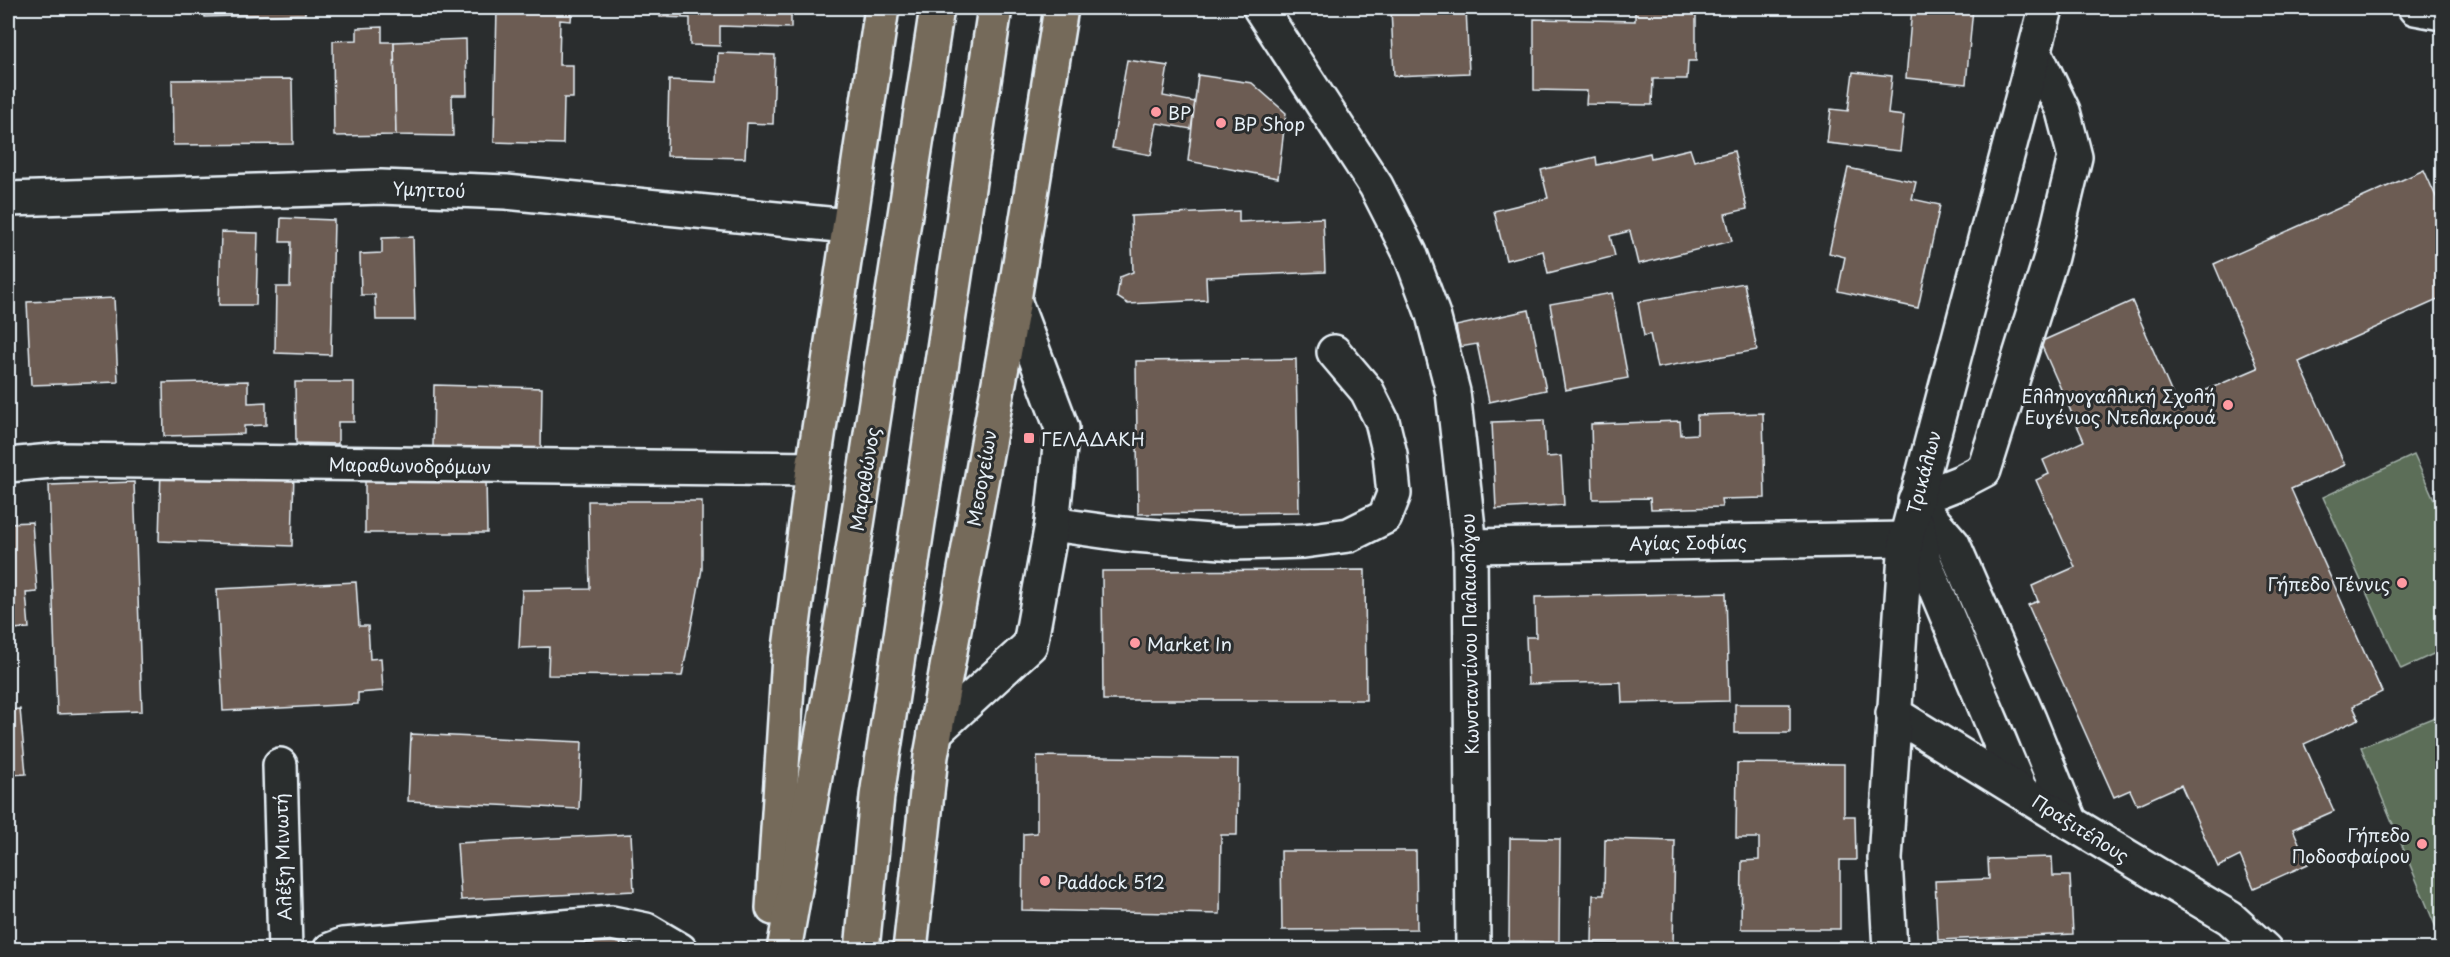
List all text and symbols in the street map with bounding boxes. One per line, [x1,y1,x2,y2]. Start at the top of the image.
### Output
place label: BP [1168,99,1191,126]
marker: BP [1149,105,1163,119]
place label: BP Shop [1233,110,1305,137]
marker: BP Shop [1214,116,1228,130]
street label: Υμηττού [392,174,466,204]
place label: Ελληνογαλλική Σχολή Ευγένιος Ντελακρουά [2021,382,2216,430]
marker: Ελληνογαλλική Σχολή Ευγένιος Ντελακρουά [2221,398,2235,412]
street label: Μαραθώνος [842,425,886,533]
place label: ΓΕΛΑΔΑΚΗ [1041,425,1145,452]
street label: Τρικάλων [1899,427,1947,517]
street label: Μεσογείων [959,428,1003,528]
marker: ΓΕΛΑΔΑΚΗ [1022,431,1036,445]
street label: Μαραθωνοδρόμων [328,450,492,480]
street label: Κωνσταντίνου Παλαιολόγου [1453,513,1485,755]
street label: Αγίας Σοφίας [1629,527,1747,557]
place label: Γήπεδο Τέννις [2268,570,2390,597]
marker: Γήπεδο Τέννις [2395,576,2409,590]
place label: Market In [1147,630,1232,657]
marker: Market In [1128,636,1142,650]
street label: Πραξιτέλους [2027,787,2135,869]
street label: Αλέξη Μινωτή [266,793,298,921]
place label: Γήπεδο Ποδοσφαίρου [2292,821,2410,869]
marker: Γήπεδο Ποδοσφαίρου [2415,837,2429,851]
place label: Paddock 512 [1057,868,1165,895]
marker: Paddock 512 [1038,874,1052,888]

